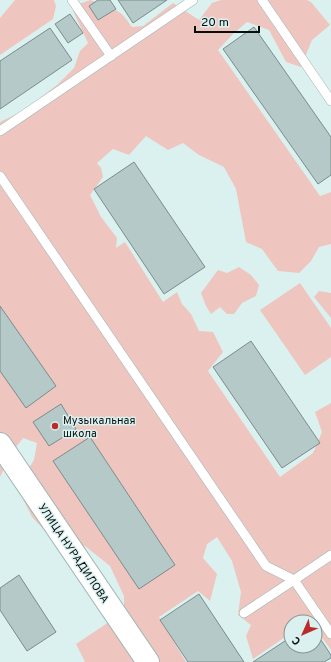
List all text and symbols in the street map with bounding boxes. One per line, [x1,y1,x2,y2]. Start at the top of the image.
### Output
scale bar [195,8,259,34]
text: 20 m [201,15,229,31]
place label: Музыкальная школа [63,414,136,441]
marker: Музыкальная школа [50,421,60,431]
street label: УЛИЦА НУРАДИЛОВА [35,501,112,606]
north arrow [283,614,323,654]
text: С [289,633,304,648]

